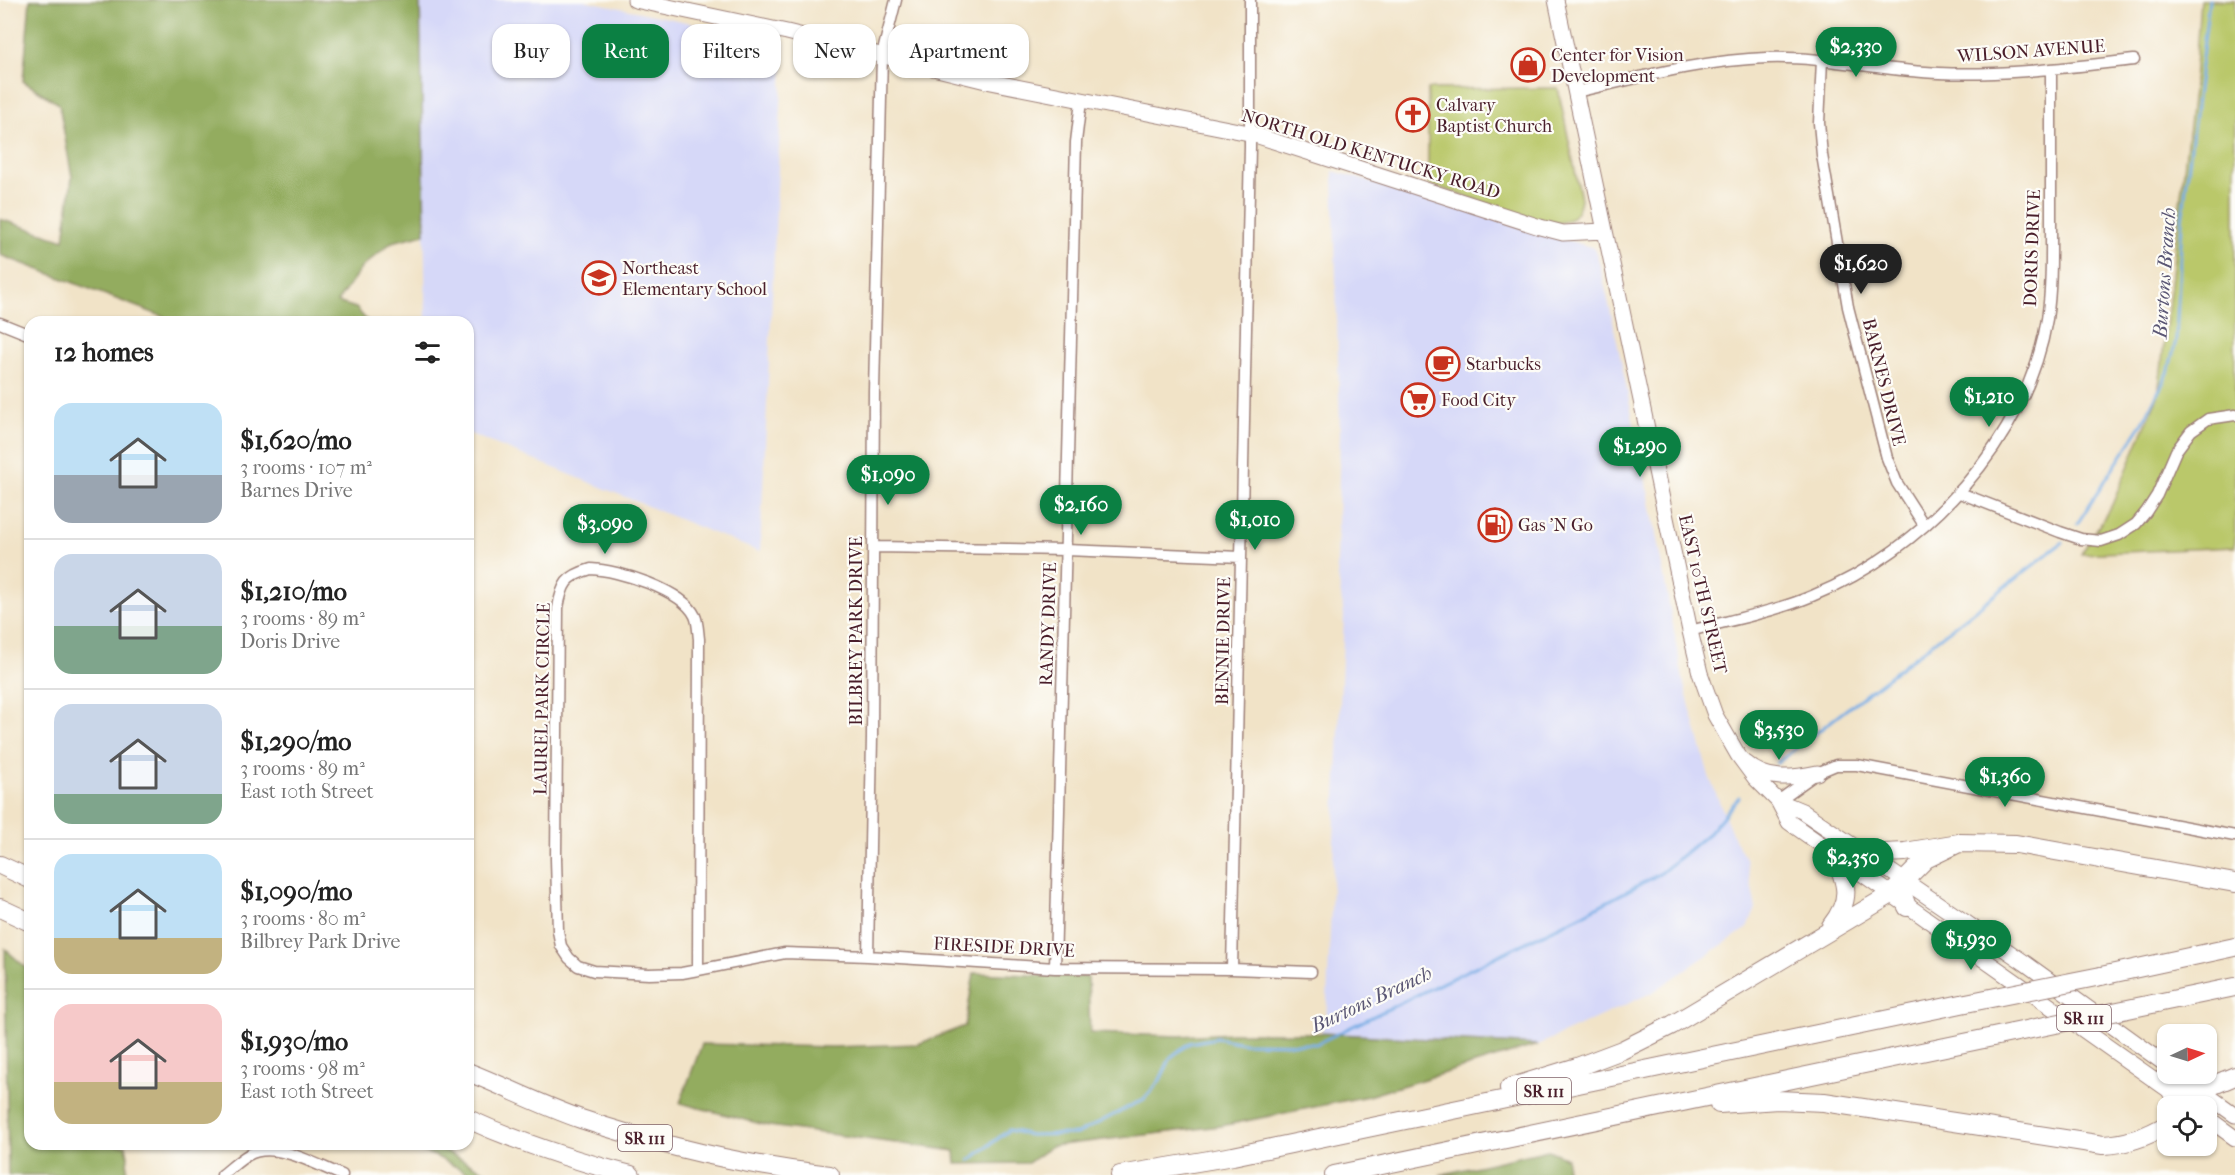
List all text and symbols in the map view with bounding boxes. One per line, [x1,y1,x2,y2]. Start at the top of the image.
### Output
chip: Buy [492,24,570,78]
chip: Rent [582,24,669,78]
chip: Filters [681,24,781,78]
chip: New [793,24,876,78]
chip: Apartment [888,24,1029,78]
pin: $2,330 [1807,27,1905,78]
text: $2,330 [1830,35,1882,58]
street label: WILSON AVENUE [1955,36,2106,67]
place label: Center for Vision Development [1551,45,1684,87]
shop icon: Center for Vision Development [1510,47,1546,83]
place label: Calvary Baptist Church [1436,95,1552,137]
church icon: Calvary Baptist Church [1395,97,1431,133]
street label: NORTH OLD KENTUCKY ROAD [1239,105,1503,204]
street label: DORIS DRIVE [2020,189,2045,307]
water label: Burtons Branch [2148,207,2181,340]
pin: $1,620 [1812,244,1910,295]
text: $1,620 [1834,252,1888,275]
place label: Northeast Elementary School [622,258,767,300]
school or university icon: Northeast Elementary School [581,260,617,296]
street label: BARNES DRIVE [1858,316,1910,448]
icon: filters [411,336,444,369]
text: 12 homes [54,337,154,368]
cafe icon: Starbucks [1425,346,1461,382]
place label: Starbucks [1466,354,1541,375]
pin: $1,210 [1940,377,2038,428]
supermarket icon: Food City [1400,382,1436,418]
text: $1,210 [1964,385,2014,408]
place label: Food City [1441,390,1517,411]
text: $1,620/mo [240,425,352,456]
icon: home [102,427,174,499]
pin: $1,290 [1591,427,1689,478]
text: $1,290 [1613,435,1667,458]
pin: $1,090 [839,455,937,506]
text: 3 rooms · 107 m² [240,456,372,479]
text: $1,090 [861,463,915,486]
text: Barnes Drive [240,479,353,502]
pin: $2,160 [1032,485,1130,536]
text: $2,160 [1054,493,1108,516]
pin: $1,010 [1206,500,1304,551]
pin: $3,090 [556,504,654,555]
fuel station icon: Gas 'N Go [1477,507,1513,543]
text: $1,010 [1229,508,1281,531]
text: $3,090 [577,512,633,535]
street label: EAST 10TH STREET [1674,512,1731,677]
place label: Gas 'N Go [1518,515,1593,536]
street label: BILBREY PARK DRIVE [846,536,867,726]
street label: RANDY DRIVE [1036,562,1061,686]
text: $1,210/mo [240,576,347,607]
street label: BENNIE DRIVE [1212,577,1235,705]
icon: home [102,578,174,650]
street label: LAUREL PARK CIRCLE [530,603,555,795]
text: 3 rooms · 89 m² [240,607,365,630]
text: Doris Drive [240,630,340,653]
pin: $3,530 [1730,710,1828,761]
text: $3,530 [1754,718,1804,741]
text: $1,290/mo [240,726,351,757]
icon: home [102,728,174,800]
text: 3 rooms · 89 m² [240,757,365,780]
pin: $1,360 [1956,757,2054,808]
text: $1,360 [1979,765,2031,788]
text: East 10th Street [240,780,374,803]
pin: $2,350 [1804,838,1902,889]
text: $2,350 [1826,846,1880,869]
text: $1,090/mo [240,876,352,907]
icon: home [102,878,174,950]
text: 3 rooms · 80 m² [240,907,365,930]
pin: $1,930 [1922,920,2020,971]
text: $1,930 [1945,928,1997,951]
text: Bilbrey Park Drive [240,930,401,953]
street label: FIRESIDE DRIVE [933,933,1075,962]
water label: Burtons Branch [1306,961,1435,1038]
road number: SR 111 [2057,1005,2111,1031]
north arrow [2157,1024,2217,1084]
map controls [2157,1024,2217,1156]
text: $1,930/mo [240,1026,348,1057]
icon: home [102,1028,174,1100]
text: 3 rooms · 98 m² [240,1057,365,1080]
road number: SR 111 [1517,1078,1571,1104]
text: East 10th Street [240,1080,374,1103]
button: locate [2157,1096,2217,1156]
road number: SR 111 [618,1125,672,1151]

